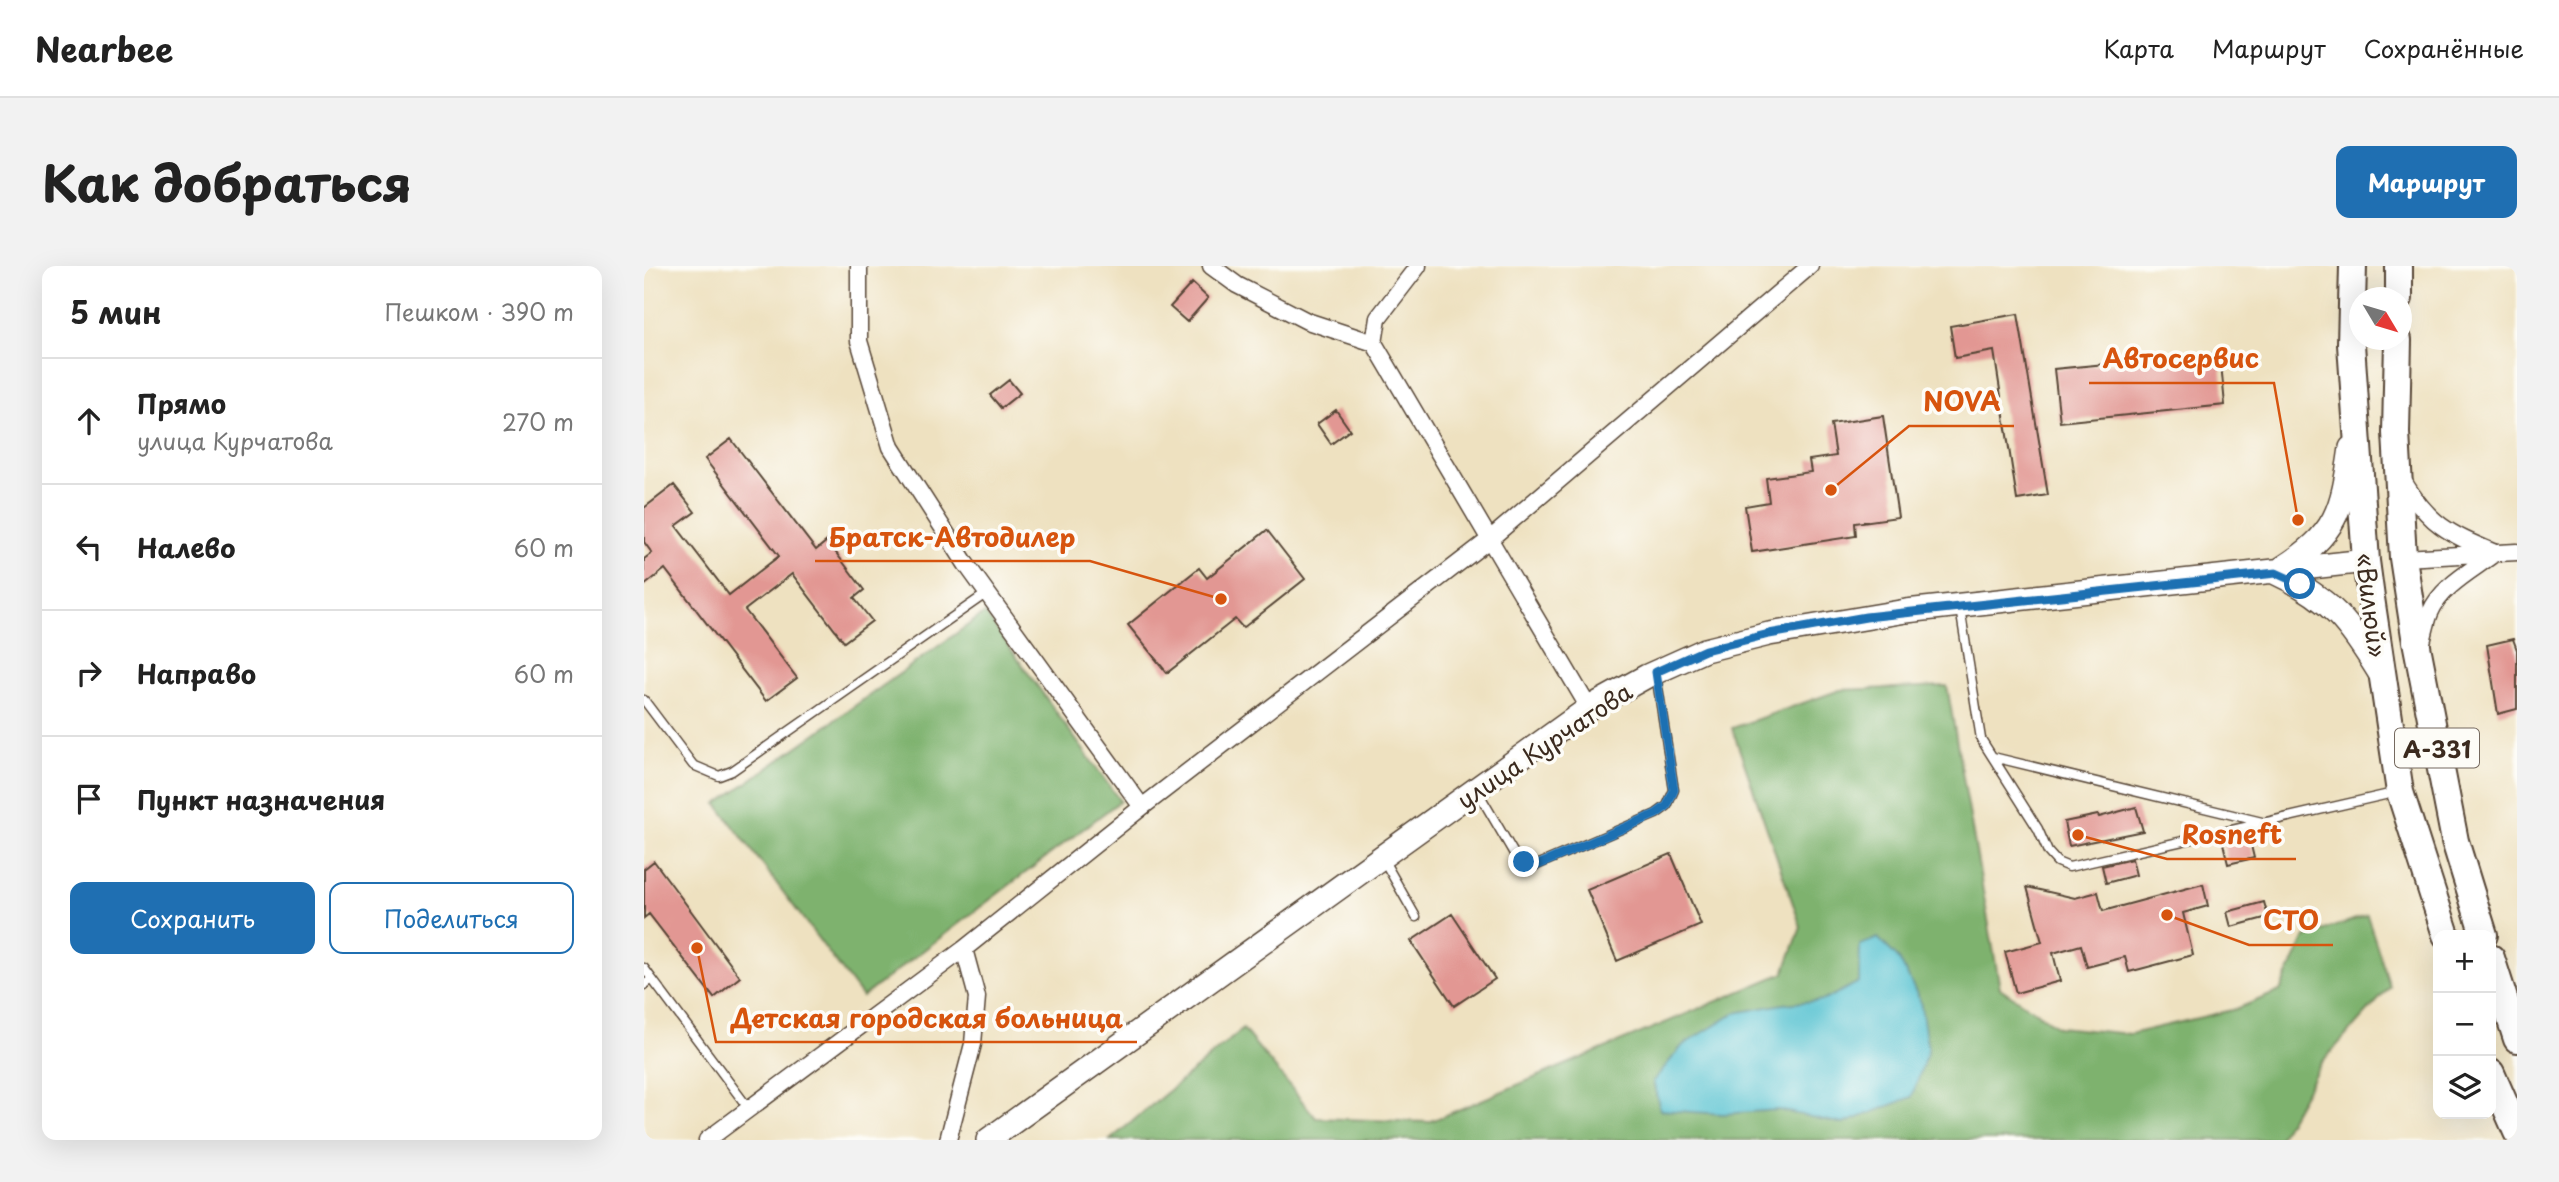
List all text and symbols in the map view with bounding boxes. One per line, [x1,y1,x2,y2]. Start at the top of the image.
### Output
text: Nearbee [35,23,173,73]
text: Карта [2103,30,2174,66]
text: Маршрут [2212,30,2326,66]
text: Сохранённые [2364,30,2524,66]
text: Как добраться [42,145,412,219]
button: Маршрут [2336,146,2517,218]
north arrow [2349,287,2412,350]
text: 5 мин [70,289,162,334]
text: Пешком · 390 m [384,294,574,329]
callout: Автосервис [2089,336,2274,383]
text: Автосервис [2103,338,2259,377]
callout: NOVA [1909,379,2014,426]
text: NOVA [1923,381,2001,420]
text: Прямо [137,384,226,423]
icon: ahead [70,402,108,440]
text: 270 m [502,404,574,439]
text: улица Курчатова [137,423,333,458]
callout: Братск-Автодилер [815,514,1090,561]
text: Братск-Автодилер [828,517,1076,556]
icon: left [70,528,108,566]
text: Налево [137,528,235,567]
text: 60 m [514,530,574,565]
street label: «Вилюй» [2348,551,2396,659]
route start [2284,568,2315,599]
icon: right [70,654,108,692]
text: Направо [137,654,256,693]
text: 60 m [514,656,574,691]
street label: улица Курчатова [1449,673,1639,817]
road number: А-331 [2395,728,2479,768]
icon: arrive [70,780,108,818]
text: Пункт назначения [137,780,385,819]
callout: Rosneft [2167,812,2296,859]
text: Rosneft [2182,814,2282,853]
route end [1508,846,1539,877]
button: Сохранить [70,882,315,954]
button: Поделиться [329,882,574,954]
callout: СТО [2249,898,2333,945]
text: СТО [2263,900,2319,939]
map controls [2433,930,2496,1119]
button: + [2433,930,2496,993]
button: − [2433,993,2496,1056]
callout: Детская городская больница [716,995,1137,1042]
text: Детская городская больница [730,998,1123,1037]
button: layers [2433,1056,2496,1119]

